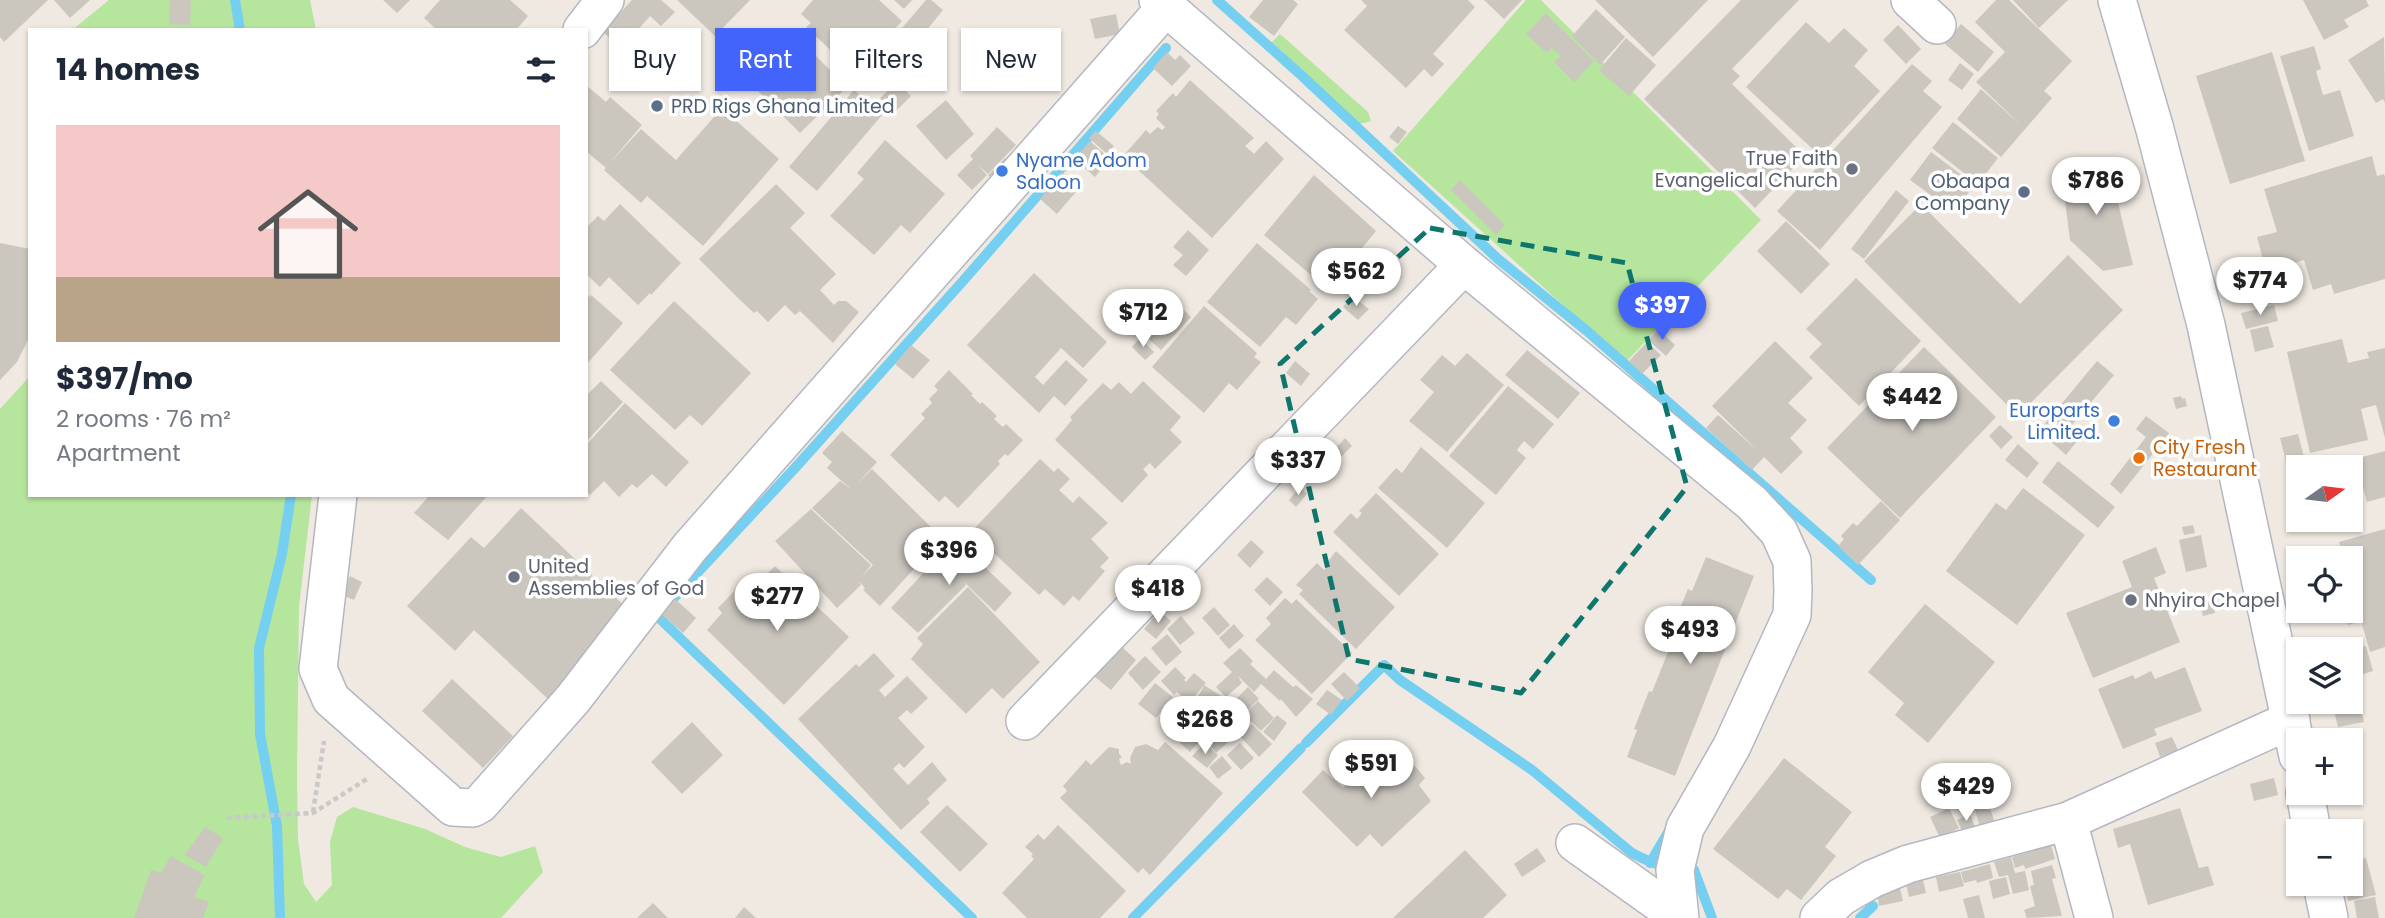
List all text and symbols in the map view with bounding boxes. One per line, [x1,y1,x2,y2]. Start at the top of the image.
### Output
chip: Buy [609,28,701,91]
chip: Rent [715,28,816,91]
chip: Filters [830,28,947,91]
chip: New [961,28,1061,91]
text: 14 homes [56,48,200,91]
icon: filters [522,51,560,89]
place label: PRD Rigs Ghana Limited [671,93,895,120]
marker: PRD Rigs Ghana Limited [649,98,665,114]
place label: True Faith Evangelical Church [1655,145,1838,194]
place label: Nyame Adom Saloon [1016,147,1147,196]
pin: $786 [2055,158,2137,217]
marker: True Faith Evangelical Church [1844,161,1860,177]
marker: Nyame Adom Saloon [994,163,1010,179]
text: $786 [2068,164,2125,196]
place label: Obaapa Company [1915,168,2010,217]
icon: home [245,171,371,297]
marker: Obaapa Company [2016,184,2032,200]
pin: $562 [1315,248,1397,308]
text: $562 [1327,255,1385,287]
pin: $774 [2219,258,2301,317]
text: $774 [2232,264,2288,296]
pin: $397 [1621,282,1703,342]
text: $397 [1634,289,1690,321]
pin: $712 [1102,290,1184,349]
text: $712 [1118,296,1168,328]
text: $397/mo [56,357,193,400]
pin: $442 [1871,374,1953,433]
text: $442 [1882,380,1942,412]
place label: Europarts Limited. [2009,397,2100,446]
text: 2 rooms · 76 m² [56,403,231,435]
marker: Europarts Limited. [2106,413,2122,429]
place label: City Fresh Restaurant [2153,434,2257,483]
text: Apartment [56,437,181,469]
pin: $337 [1257,438,1339,497]
text: $337 [1270,444,1326,476]
marker: City Fresh Restaurant [2131,450,2147,466]
north arrow [2286,455,2362,532]
map controls [2286,455,2363,896]
pin: $396 [908,528,990,587]
text: $396 [920,534,978,566]
button: locate [2286,546,2363,623]
place label: United Assemblies of God [528,553,704,602]
pin: $418 [1117,566,1199,625]
marker: United Assemblies of God [506,569,522,585]
text: $418 [1131,572,1185,604]
pin: $277 [736,574,818,633]
text: $277 [751,580,803,612]
place label: Nhyira Chapel [2145,587,2280,614]
marker: Nhyira Chapel [2123,592,2139,608]
pin: $493 [1649,606,1731,666]
text: $493 [1661,613,1719,645]
button: layers [2286,637,2363,714]
pin: $268 [1164,696,1246,756]
text: $268 [1176,703,1234,735]
button: + [2286,728,2363,805]
pin: $591 [1330,740,1412,800]
text: $591 [1345,747,1397,779]
pin: $429 [1925,764,2007,823]
text: $429 [1937,770,1995,802]
button: − [2286,819,2363,896]

